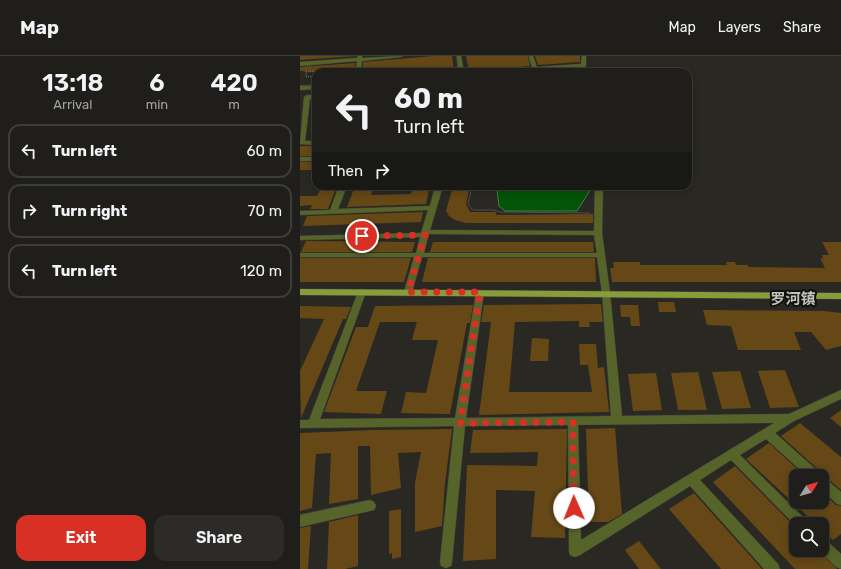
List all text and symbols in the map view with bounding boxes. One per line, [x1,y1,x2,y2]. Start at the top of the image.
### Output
text: Map [20,16,59,39]
text: Map [669,19,696,36]
text: Layers [718,19,761,36]
text: Share [783,19,821,36]
text: 13:18 [42,69,103,97]
text: 6 [149,69,165,97]
text: 420 [210,69,258,97]
text: 60 m [394,82,463,115]
icon: left [328,84,380,136]
text: Arrival [53,97,92,112]
text: min [146,97,168,112]
text: m [228,97,240,112]
text: Turn left [394,116,464,138]
icon: left [18,140,40,162]
text: Turn left [52,142,117,160]
text: 60 m [246,142,282,160]
icon: right [371,160,393,182]
text: Then [328,162,363,180]
icon: right [18,200,40,222]
text: Turn right [52,202,127,220]
text: 70 m [248,202,282,220]
pin [345,219,379,253]
icon: arrive [351,225,373,247]
icon: left [18,260,40,282]
text: Turn left [52,262,117,280]
text: 120 m [240,262,282,280]
district label: 罗河镇 [770,290,816,308]
north arrow [789,469,829,509]
map controls [789,469,829,557]
position arrow [553,487,595,529]
button: Exit [16,515,146,561]
button: Share [154,515,284,561]
button: search [789,517,829,557]

